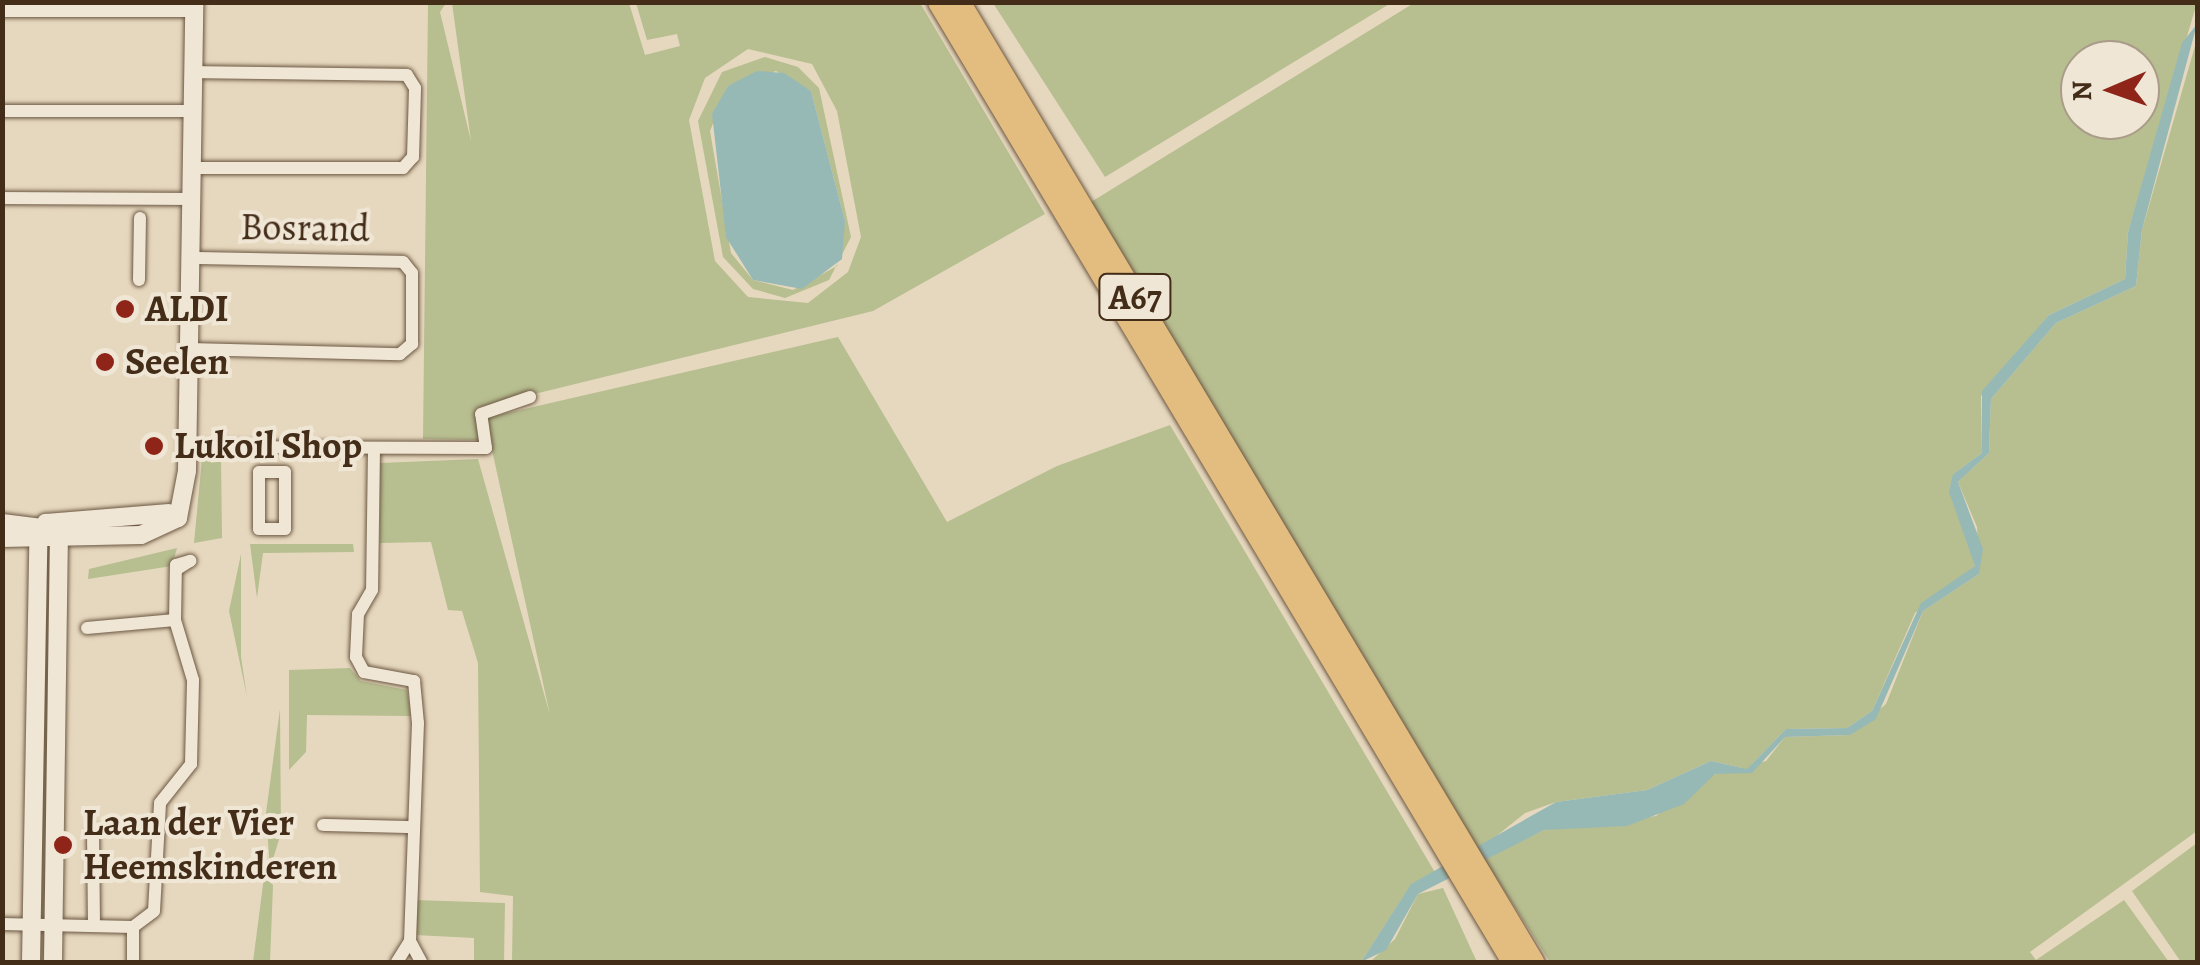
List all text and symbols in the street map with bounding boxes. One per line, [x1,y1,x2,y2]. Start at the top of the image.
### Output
north arrow [2060,40,2160,140]
text: N [2063,80,2101,102]
street label: Bosrand [240,204,370,252]
road number: A67 [1098,267,1172,327]
place label: ALDI [145,286,229,332]
marker: ALDI [114,298,136,320]
place label: Seelen [125,339,229,385]
marker: Seelen [94,351,116,373]
place label: Lukoil Shop [174,423,362,469]
marker: Lukoil Shop [143,435,165,457]
place label: Laan der Vier Heemskinderen [83,800,337,889]
marker: Laan der Vier Heemskinderen [52,834,74,856]

